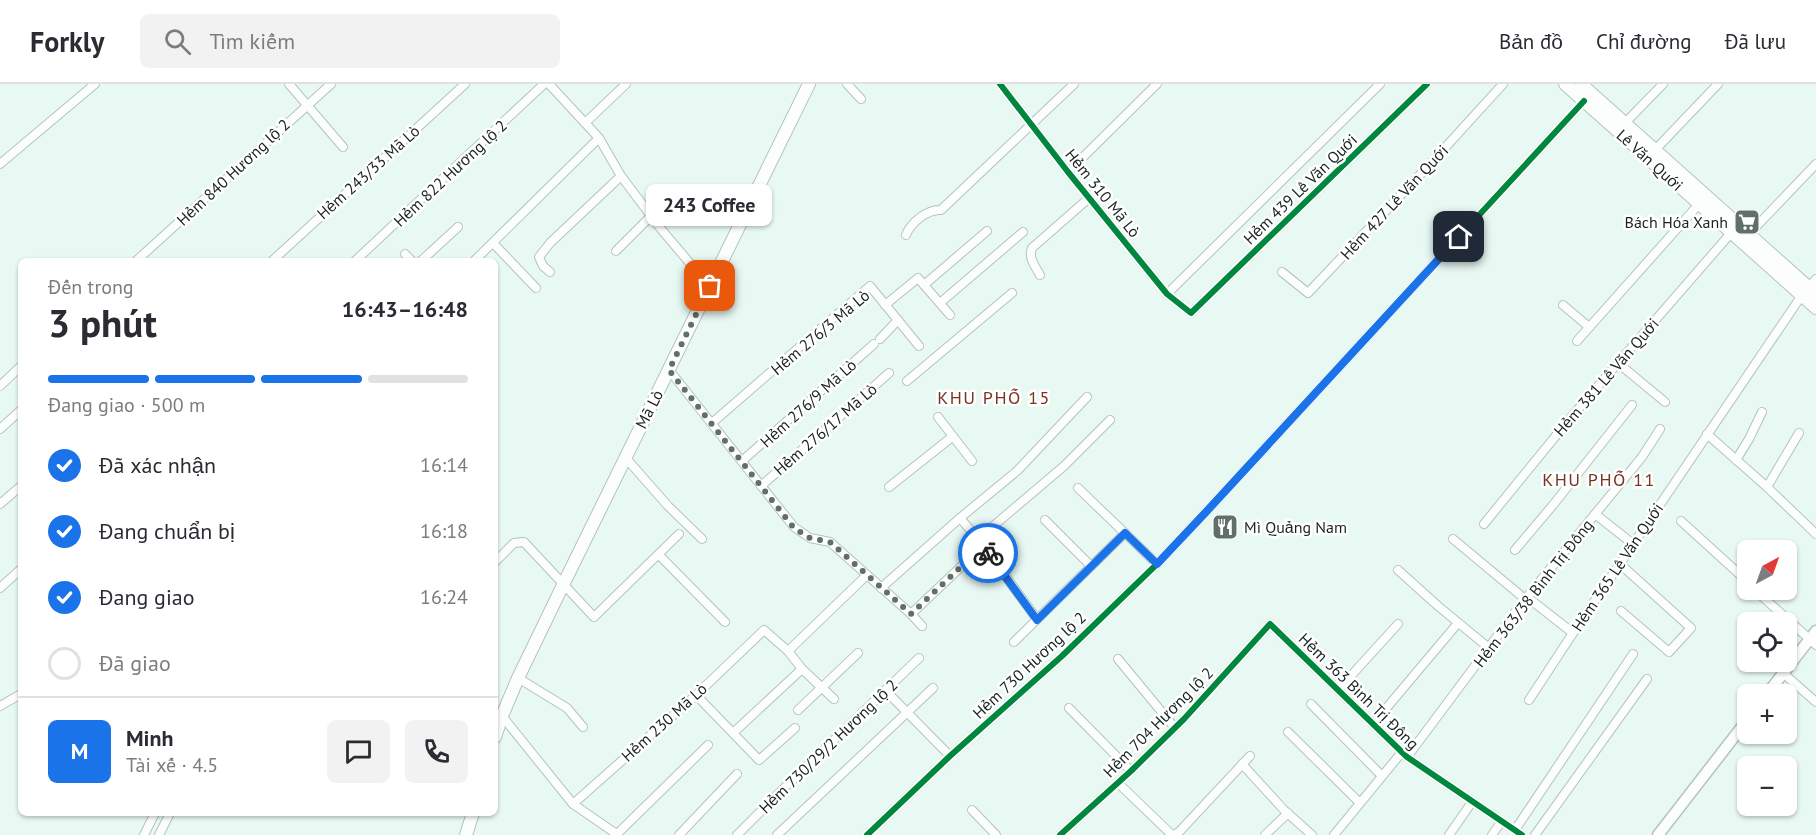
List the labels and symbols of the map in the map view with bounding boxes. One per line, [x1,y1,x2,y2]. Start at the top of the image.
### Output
street label: Hẻm 840 Hương lộ 2 [172,114,294,230]
street label: Hẻm 822 Hương lộ 2 [389,115,511,231]
street label: Hẻm 243/33 Mã Lò [313,121,423,223]
street label: Lê Văn Quới [1612,125,1688,195]
street label: Hẻm 439 Lê Văn Quới [1239,130,1361,248]
street label: Hẻm 427 Lê Văn Quới [1336,141,1452,263]
street label: Hẻm 310 Mã Lò [1061,145,1145,241]
callout: 243 Coffee [647,184,773,226]
supermarket icon: Bách Hóa Xanh [1732,207,1762,237]
pin [1433,211,1484,262]
place label: Bách Hóa Xanh [1625,212,1728,232]
pin [684,260,735,311]
street label: Hẻm 276/3 Mã Lò [767,285,873,379]
street label: Hẻm 381 Lê Văn Quới [1549,314,1663,440]
street label: Hẻm 276/9 Mã Lò [756,355,860,451]
street label: Hẻm 276/17 Mã Lò [769,379,881,479]
street label: Mã Lò [631,386,667,432]
district label: KHU PHỐ 15 [937,386,1051,409]
district label: KHU PHỐ 11 [1542,468,1656,491]
street label: Hẻm 365 Lê Văn Quới [1567,499,1667,635]
restaurant icon: Mì Quảng Nam [1210,512,1240,542]
street label: Hẻm 363/38 Bình Trị Đông [1469,515,1597,671]
place label: Mì Quảng Nam [1244,517,1347,537]
courier [958,523,1018,583]
north arrow [1737,540,1797,600]
street label: Hẻm 730 Hương lộ 2 [968,607,1090,723]
street label: Hẻm 363 Bình Trị Đông [1295,629,1423,753]
street label: Hẻm 704 Hương lộ 2 [1099,663,1217,781]
street label: Hẻm 730/29/2 Hương lộ 2 [755,675,901,817]
street label: Hẻm 230 Mã Lò [617,678,711,766]

